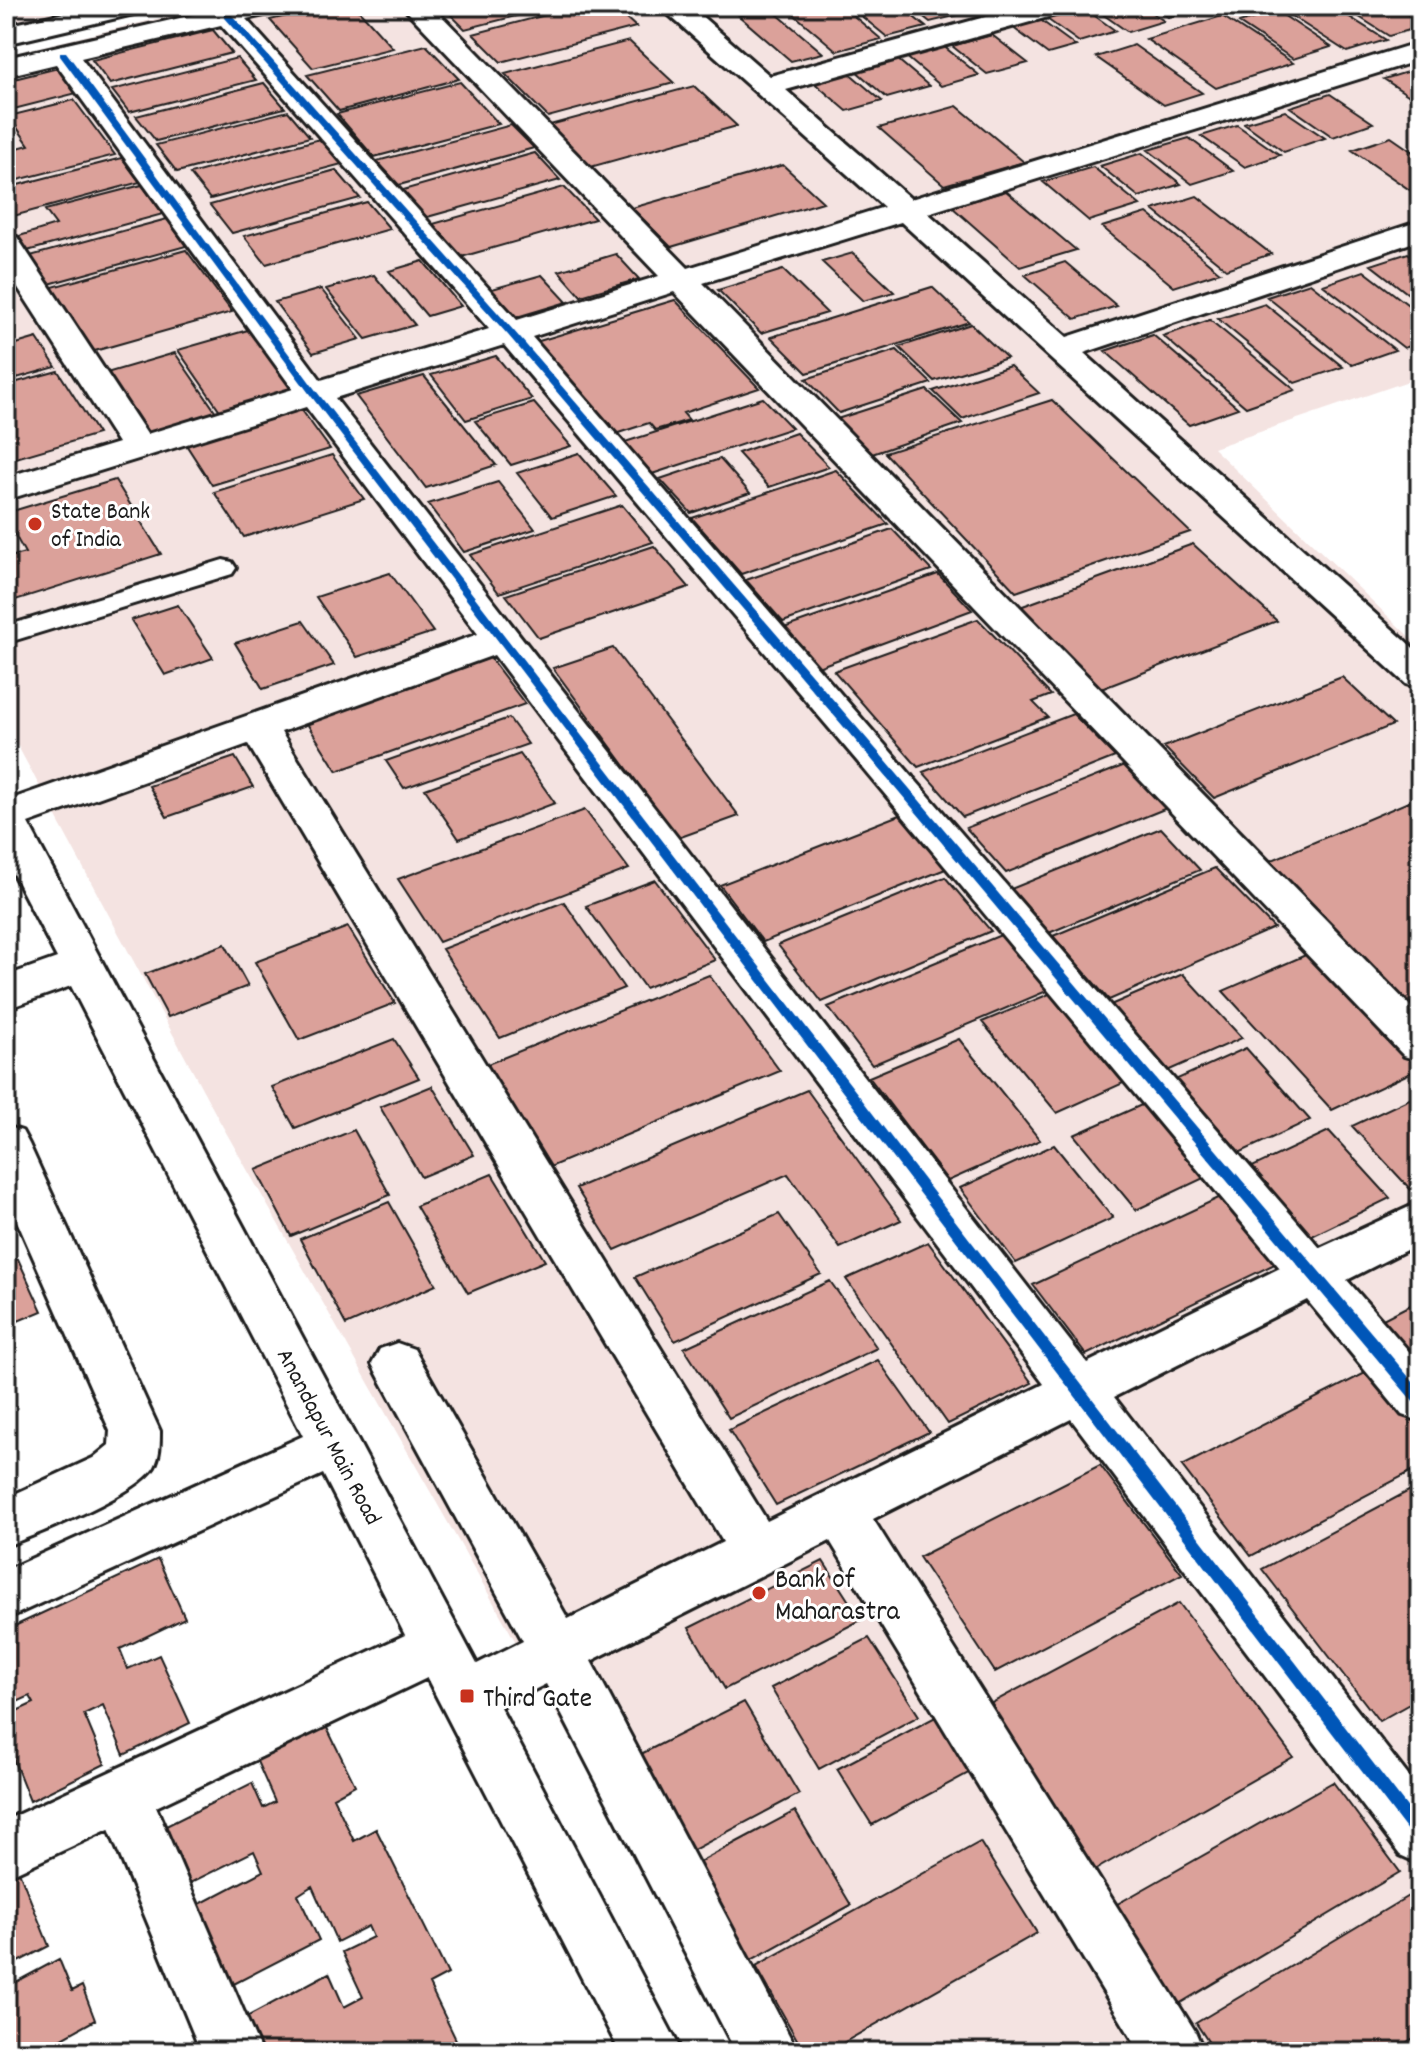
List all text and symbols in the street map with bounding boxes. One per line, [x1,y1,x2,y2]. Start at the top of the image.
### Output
place label: State Bank of India [51,496,150,558]
marker: State Bank of India [26,515,44,533]
street label: Anandapur Main Road [266,1343,388,1532]
place label: Bank of Maharastra [775,1562,901,1634]
marker: Bank of Maharastra [750,1584,768,1602]
place label: Third Gate [483,1681,592,1721]
marker: Third Gate [458,1687,476,1705]

